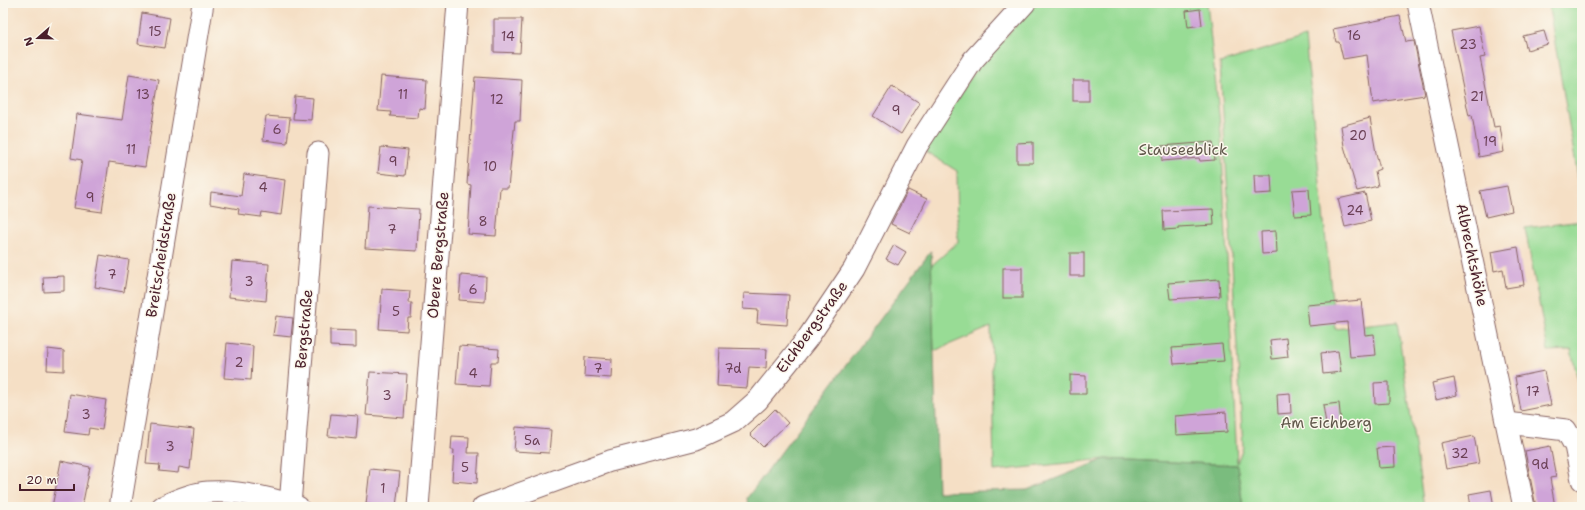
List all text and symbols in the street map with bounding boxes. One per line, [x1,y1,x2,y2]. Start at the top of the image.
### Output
north arrow [18,18,58,58]
house number: 15 [148,23,162,40]
house number: 16 [1347,27,1361,44]
house number: 14 [501,28,515,45]
text: N [20,34,38,48]
house number: 23 [1459,36,1477,53]
house number: 13 [136,86,150,103]
house number: 11 [398,86,408,103]
house number: 21 [1470,88,1484,105]
house number: 12 [490,91,504,108]
house number: 9 [891,102,901,119]
house number: 6 [272,121,282,138]
house number: 20 [1349,127,1367,144]
house number: 19 [1483,133,1497,150]
park label: Stauseeblick [1138,140,1228,160]
house number: 11 [126,141,136,158]
house number: 9 [388,153,398,170]
house number: 10 [483,158,497,175]
house number: 4 [258,179,268,196]
house number: 9 [85,189,95,206]
street label: Breitscheidstraße [141,191,181,319]
street label: Obere Bergstraße [422,191,454,319]
house number: 24 [1346,202,1364,219]
street label: Albrechtshöhe [1451,202,1493,308]
house number: 8 [478,213,488,230]
house number: 7 [387,221,397,238]
house number: 7 [107,266,117,283]
house number: 3 [244,273,254,290]
street label: Eichbergstraße [772,277,852,377]
house number: 6 [468,281,478,298]
street label: Bergstraße [291,288,317,370]
house number: 5 [392,303,400,320]
house number: 2 [234,354,244,371]
house number: 7 [593,360,603,377]
house number: 7d [725,360,741,377]
house number: 4 [468,365,478,382]
house number: 17 [1526,383,1540,400]
house number: 3 [382,387,392,404]
house number: 3 [81,406,91,423]
park label: Am Eichberg [1280,413,1372,433]
house number: 5a [524,432,540,449]
house number: 3 [165,438,175,455]
house number: 32 [1451,445,1469,462]
house number: 9d [1531,456,1549,473]
house number: 5 [461,459,469,476]
scale bar [20,466,74,492]
text: 20 m [26,472,57,488]
house number: 1 [380,480,386,497]

